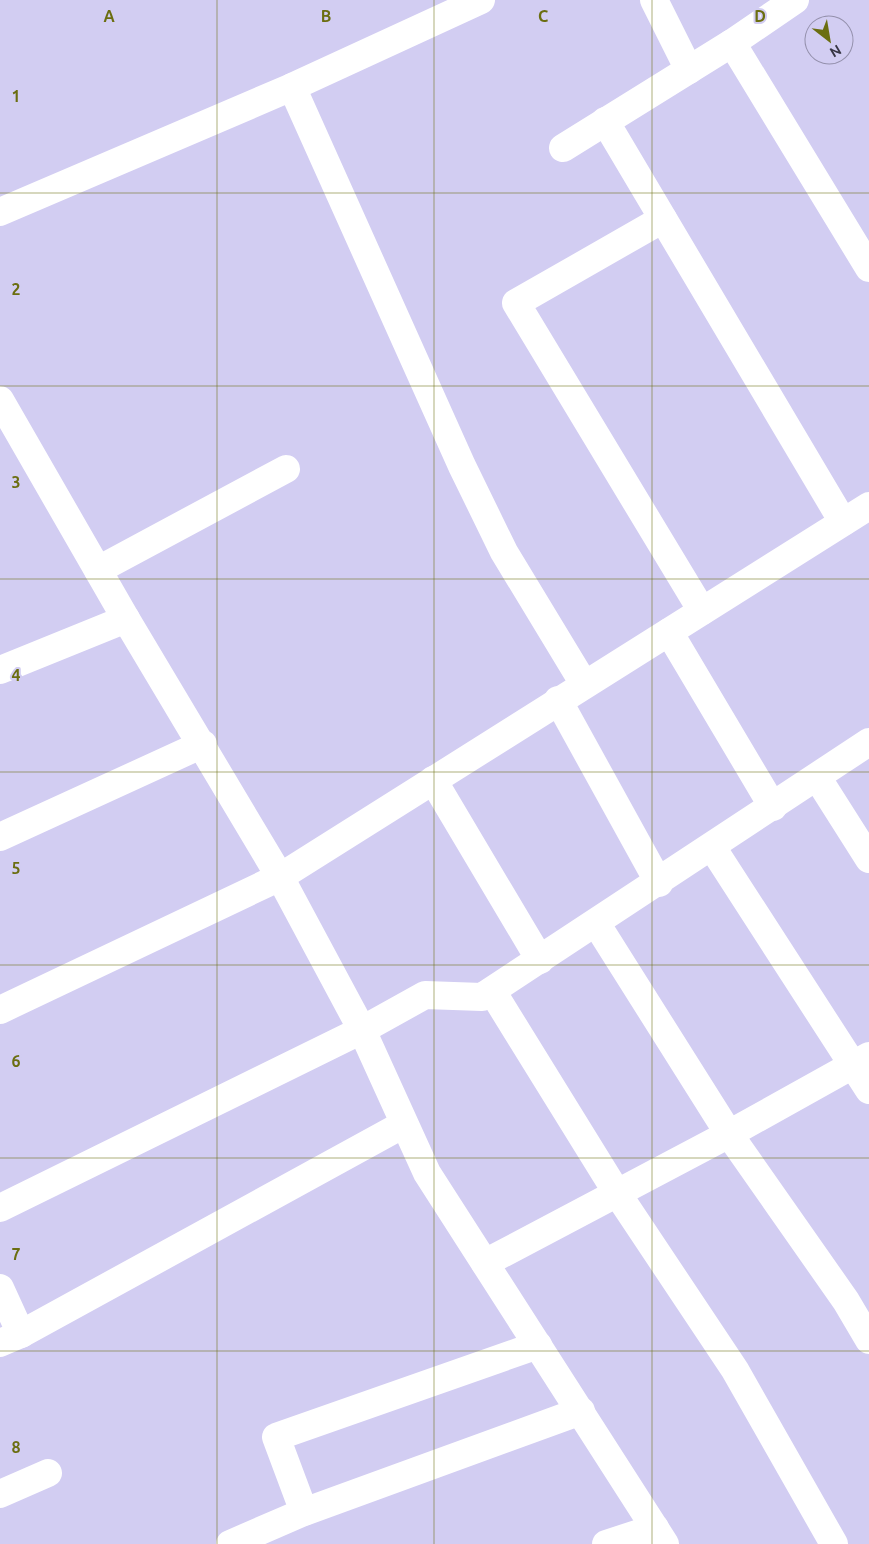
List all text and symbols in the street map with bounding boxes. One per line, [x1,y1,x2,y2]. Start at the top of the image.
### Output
text: A [103,7,115,25]
text: B [321,7,331,25]
text: C [538,7,548,25]
text: D [754,7,766,25]
north arrow [804,15,854,65]
text: N [827,42,844,61]
text: 1 [11,87,21,105]
text: 2 [11,280,21,298]
text: 3 [11,473,21,491]
text: 4 [11,666,21,684]
text: 5 [11,859,21,877]
text: 6 [11,1052,21,1070]
text: 7 [11,1245,21,1263]
text: 8 [11,1438,21,1456]

